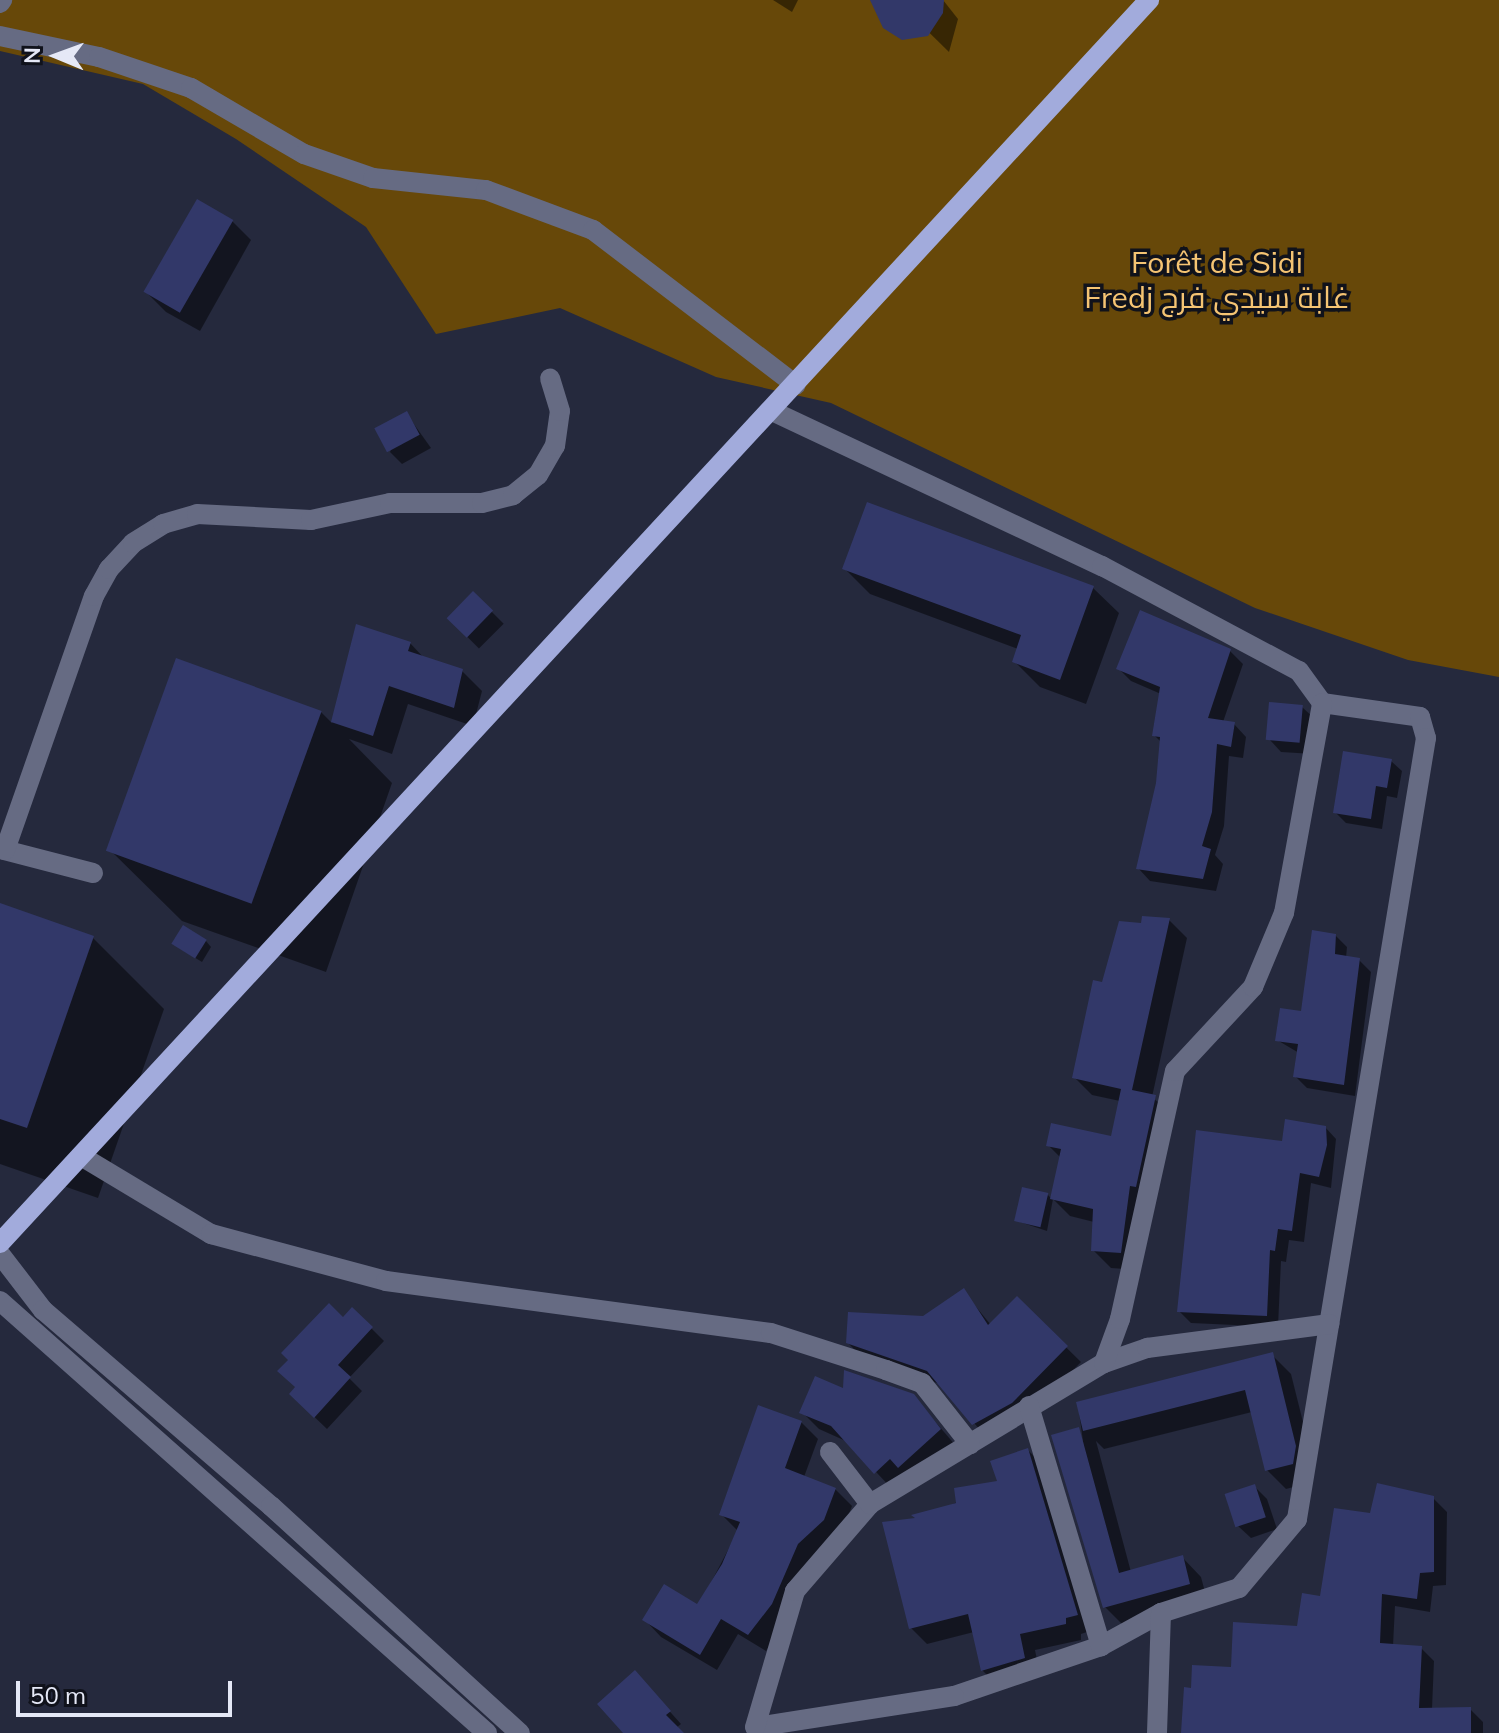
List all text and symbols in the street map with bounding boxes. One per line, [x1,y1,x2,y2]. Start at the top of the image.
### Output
north arrow [16,16,96,96]
text: N [18,47,46,64]
park label: Forêt de Sidi Fredj غابة سيدي فرج [1084,244,1350,314]
scale bar [20,1665,236,1715]
text: 50 m [30,1680,86,1710]

